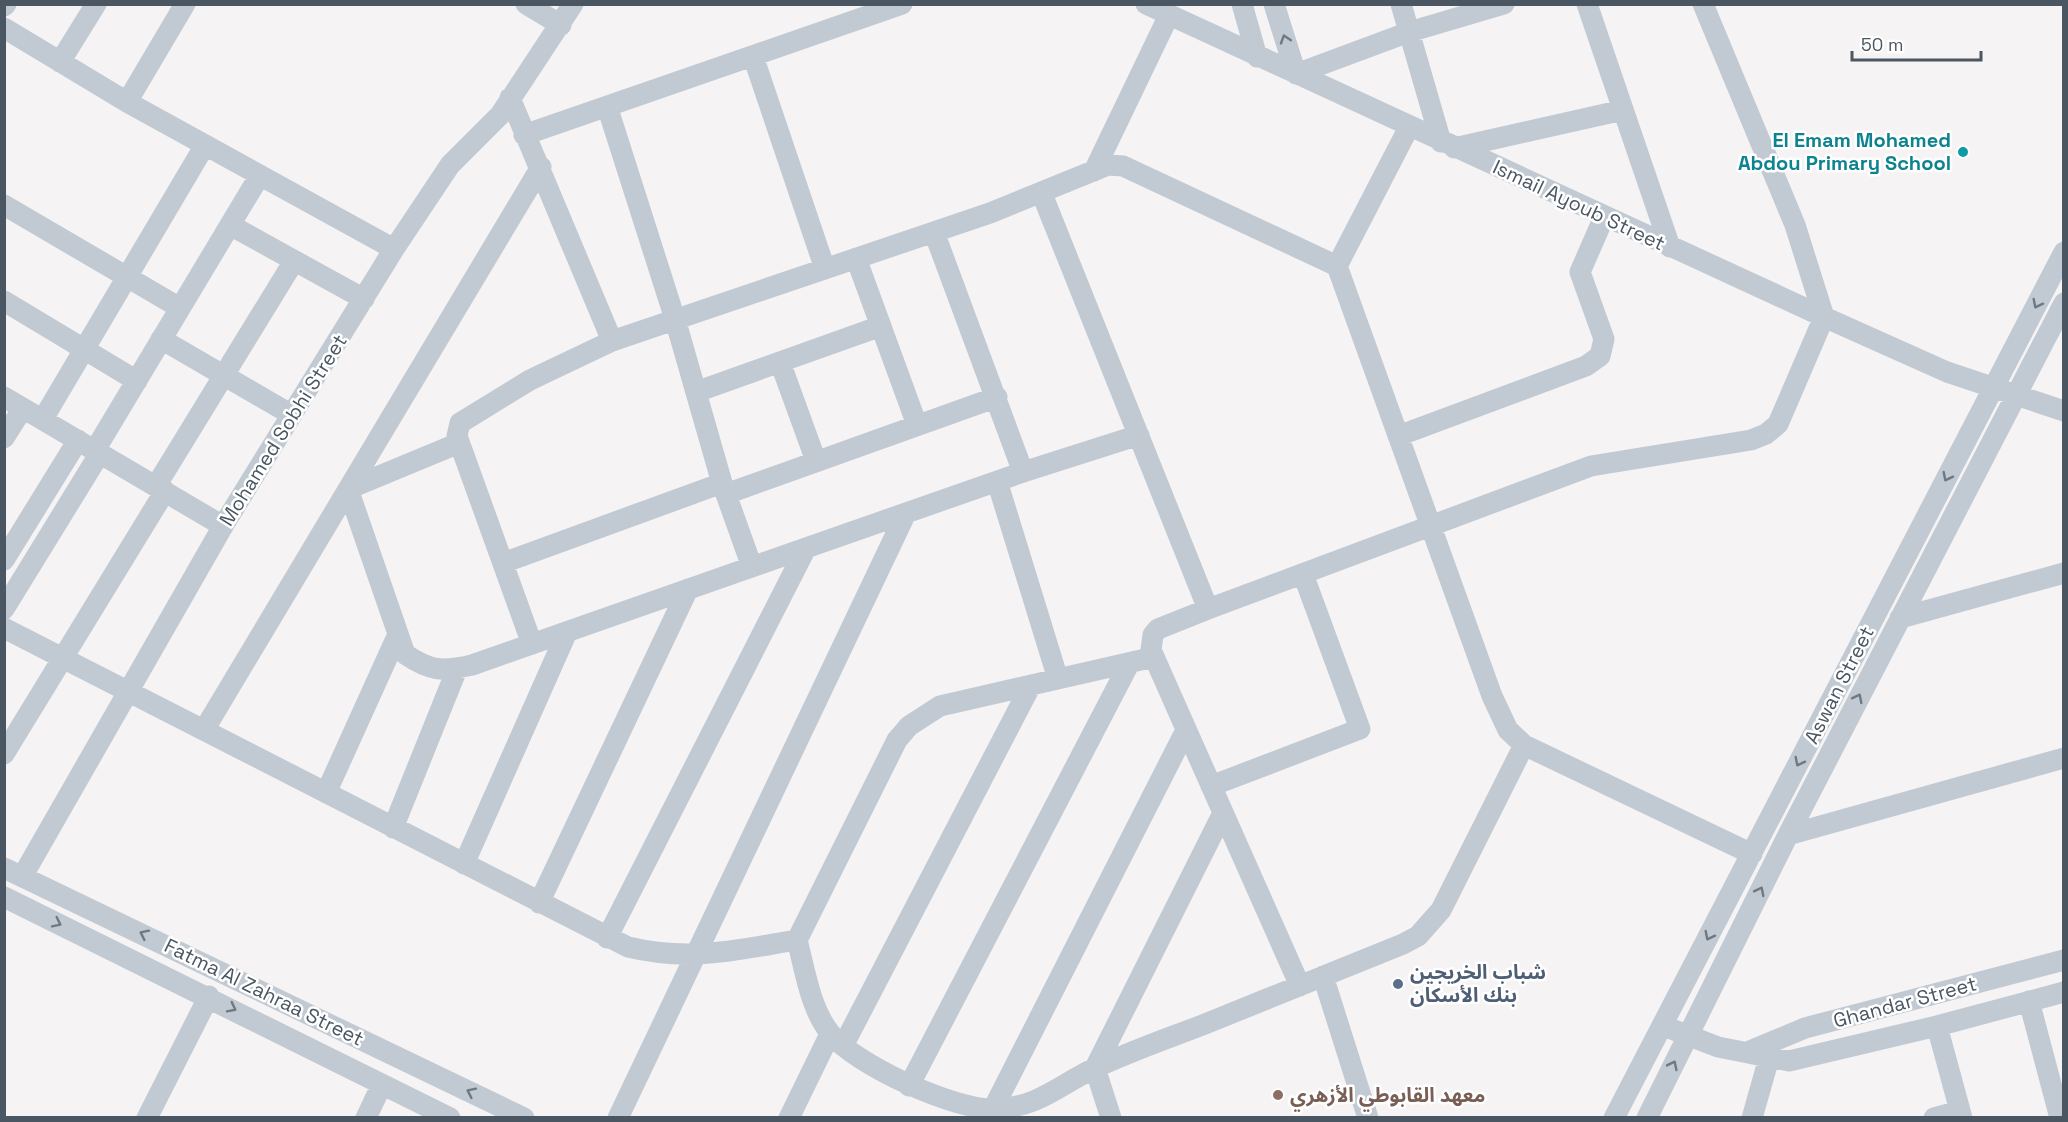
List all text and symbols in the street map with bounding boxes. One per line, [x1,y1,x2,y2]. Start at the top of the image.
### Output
scale bar [1852,24,1981,62]
text: 50 m [1861,33,1903,56]
one-way arrow [1280,34,1292,45]
place label: El Emam Mohamed Abdou Primary School [1738,127,1951,176]
marker: El Emam Mohamed Abdou Primary School [1956,145,1970,159]
street label: Ismail Ayoub Street [1489,154,1669,256]
one-way arrow [2032,298,2044,309]
street label: Mohamed Sobhi Street [213,329,353,531]
one-way arrow [1943,471,1954,482]
street label: Aswan Street [1798,622,1880,748]
one-way arrow [1851,694,1863,705]
one-way arrow [1795,756,1806,767]
one-way arrow [1753,886,1764,897]
one-way arrow [51,915,62,927]
one-way arrow [1705,929,1716,940]
one-way arrow [139,930,150,942]
street label: Fatma Al Zahraa Street [160,932,368,1052]
place label: شباب الخريجين بنك الأسكان [1410,959,1546,1008]
street label: Ghandar Street [1830,970,1980,1034]
marker: شباب الخريجين بنك الأسكان [1391,977,1405,991]
one-way arrow [226,1001,237,1012]
one-way arrow [1666,1061,1677,1072]
place label: معهد القابوطي الأزهري [1290,1082,1485,1112]
one-way arrow [466,1088,477,1100]
marker: معهد القابوطي الأزهري [1271,1088,1285,1102]

